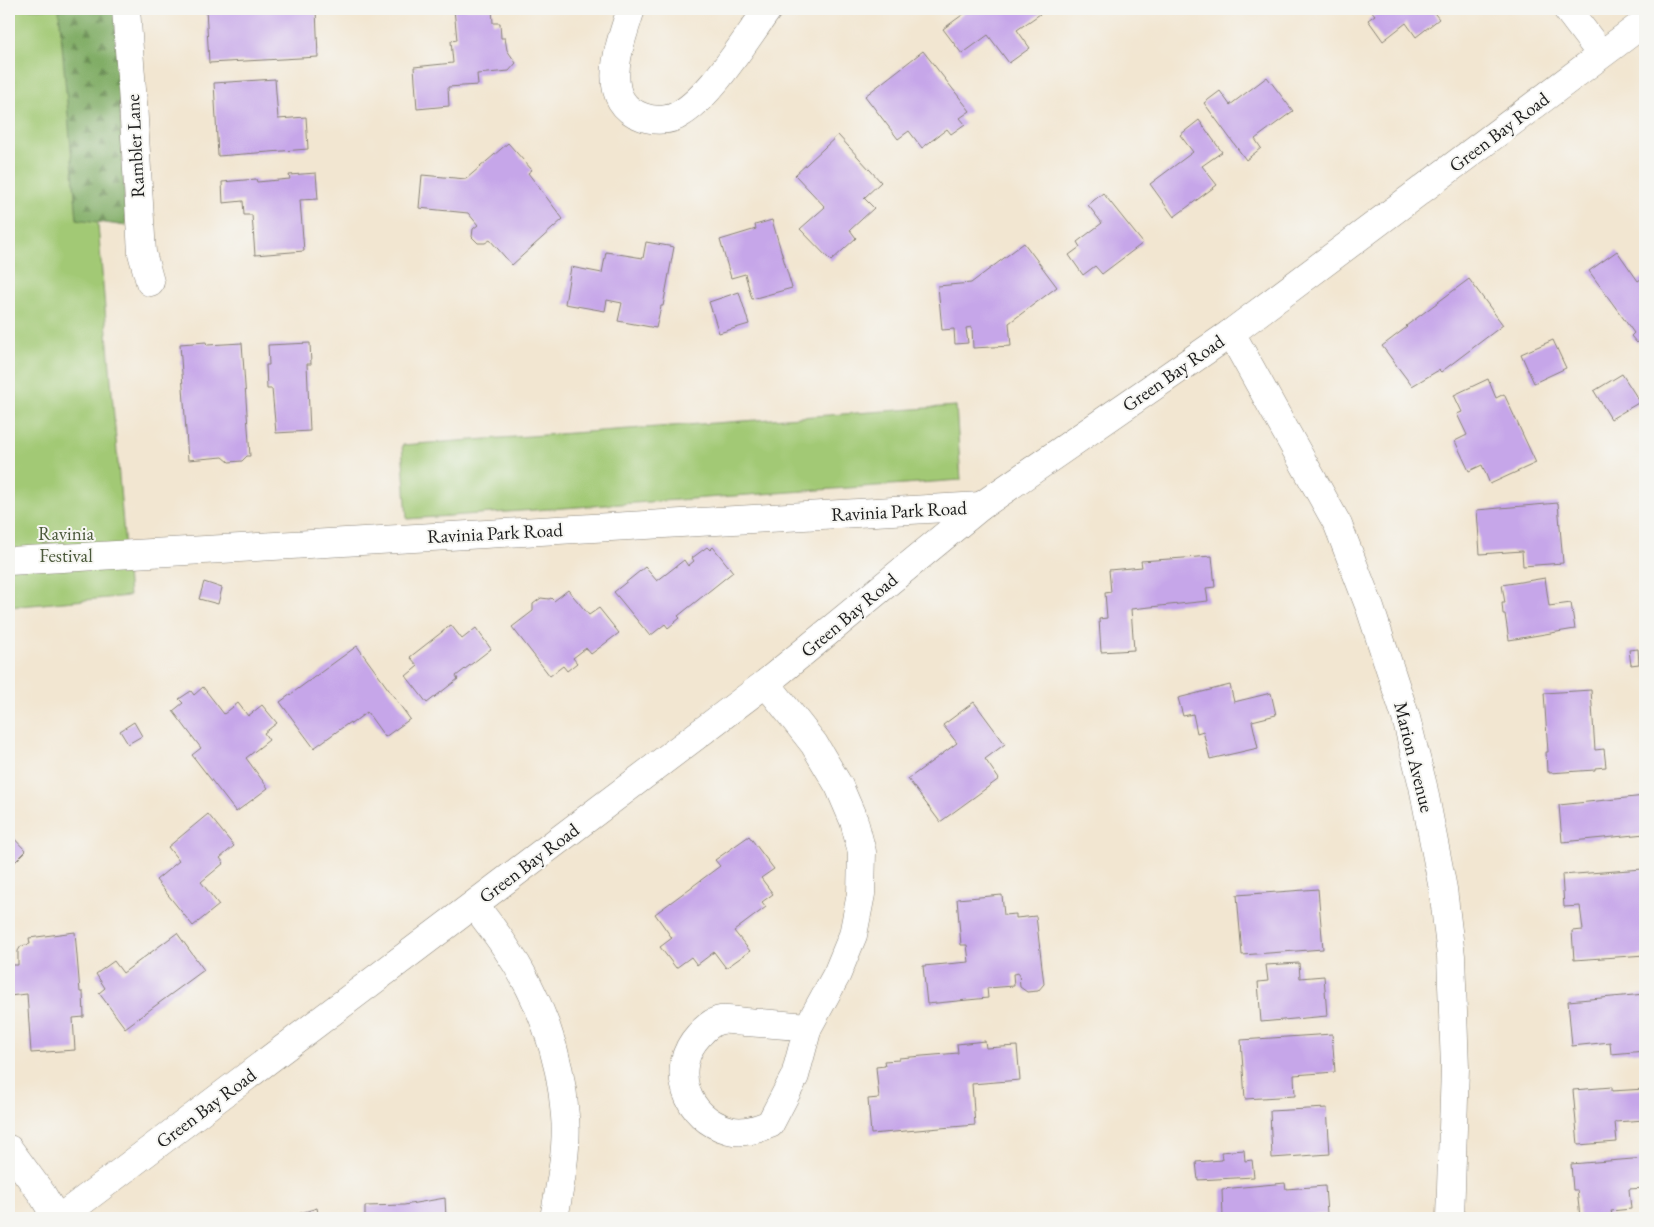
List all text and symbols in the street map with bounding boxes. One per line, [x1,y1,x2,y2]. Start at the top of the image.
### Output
street label: Green Bay Road [1444,86,1554,178]
street label: Rambler Lane [120,94,150,198]
street label: Green Bay Road [1117,328,1229,417]
street label: Ravinia Park Road [831,495,968,527]
street label: Ravinia Park Road [427,517,564,549]
park label: Ravinia Festival [38,521,94,568]
street label: Green Bay Road [795,567,903,663]
street label: Marion Avenue [1388,699,1440,815]
street label: Green Bay Road [474,817,584,909]
street label: Green Bay Road [151,1062,261,1154]

